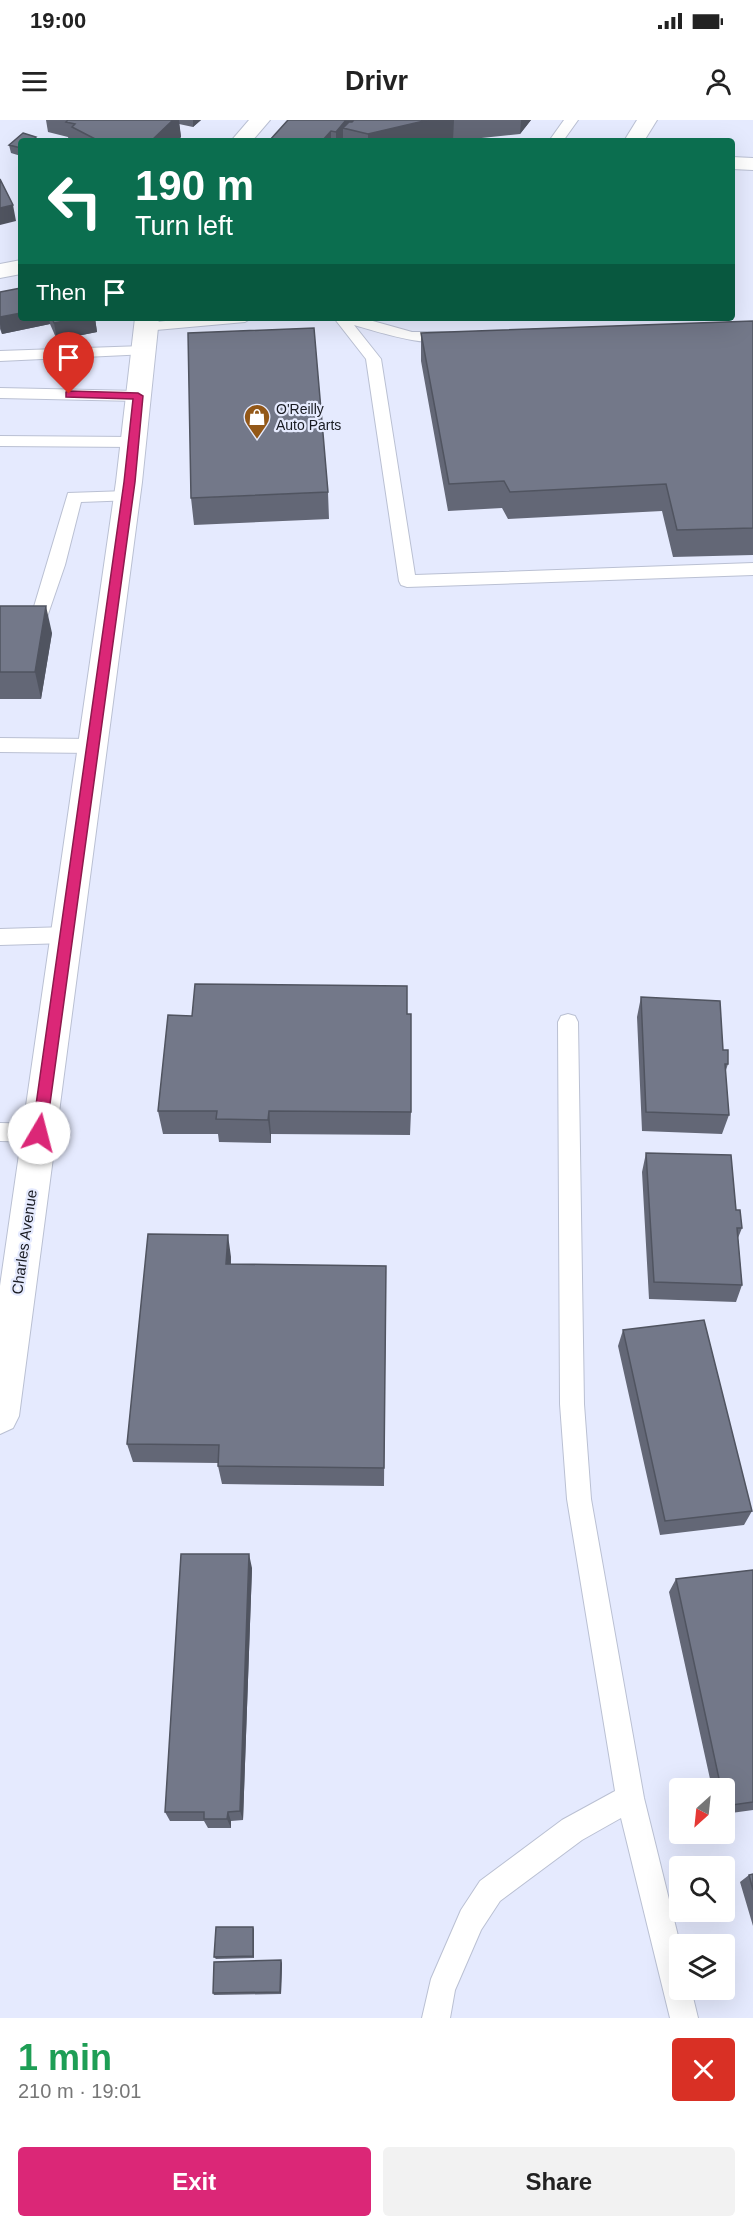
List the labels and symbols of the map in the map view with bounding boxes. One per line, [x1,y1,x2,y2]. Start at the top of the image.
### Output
pin [43,332,94,394]
place label: O'Reilly Auto Parts [276,401,341,433]
shop icon: O'Reilly Auto Parts [242,402,272,440]
position arrow [7,1101,71,1165]
street label: Charles Avenue [8,1189,40,1295]
north arrow [669,1778,735,1844]

